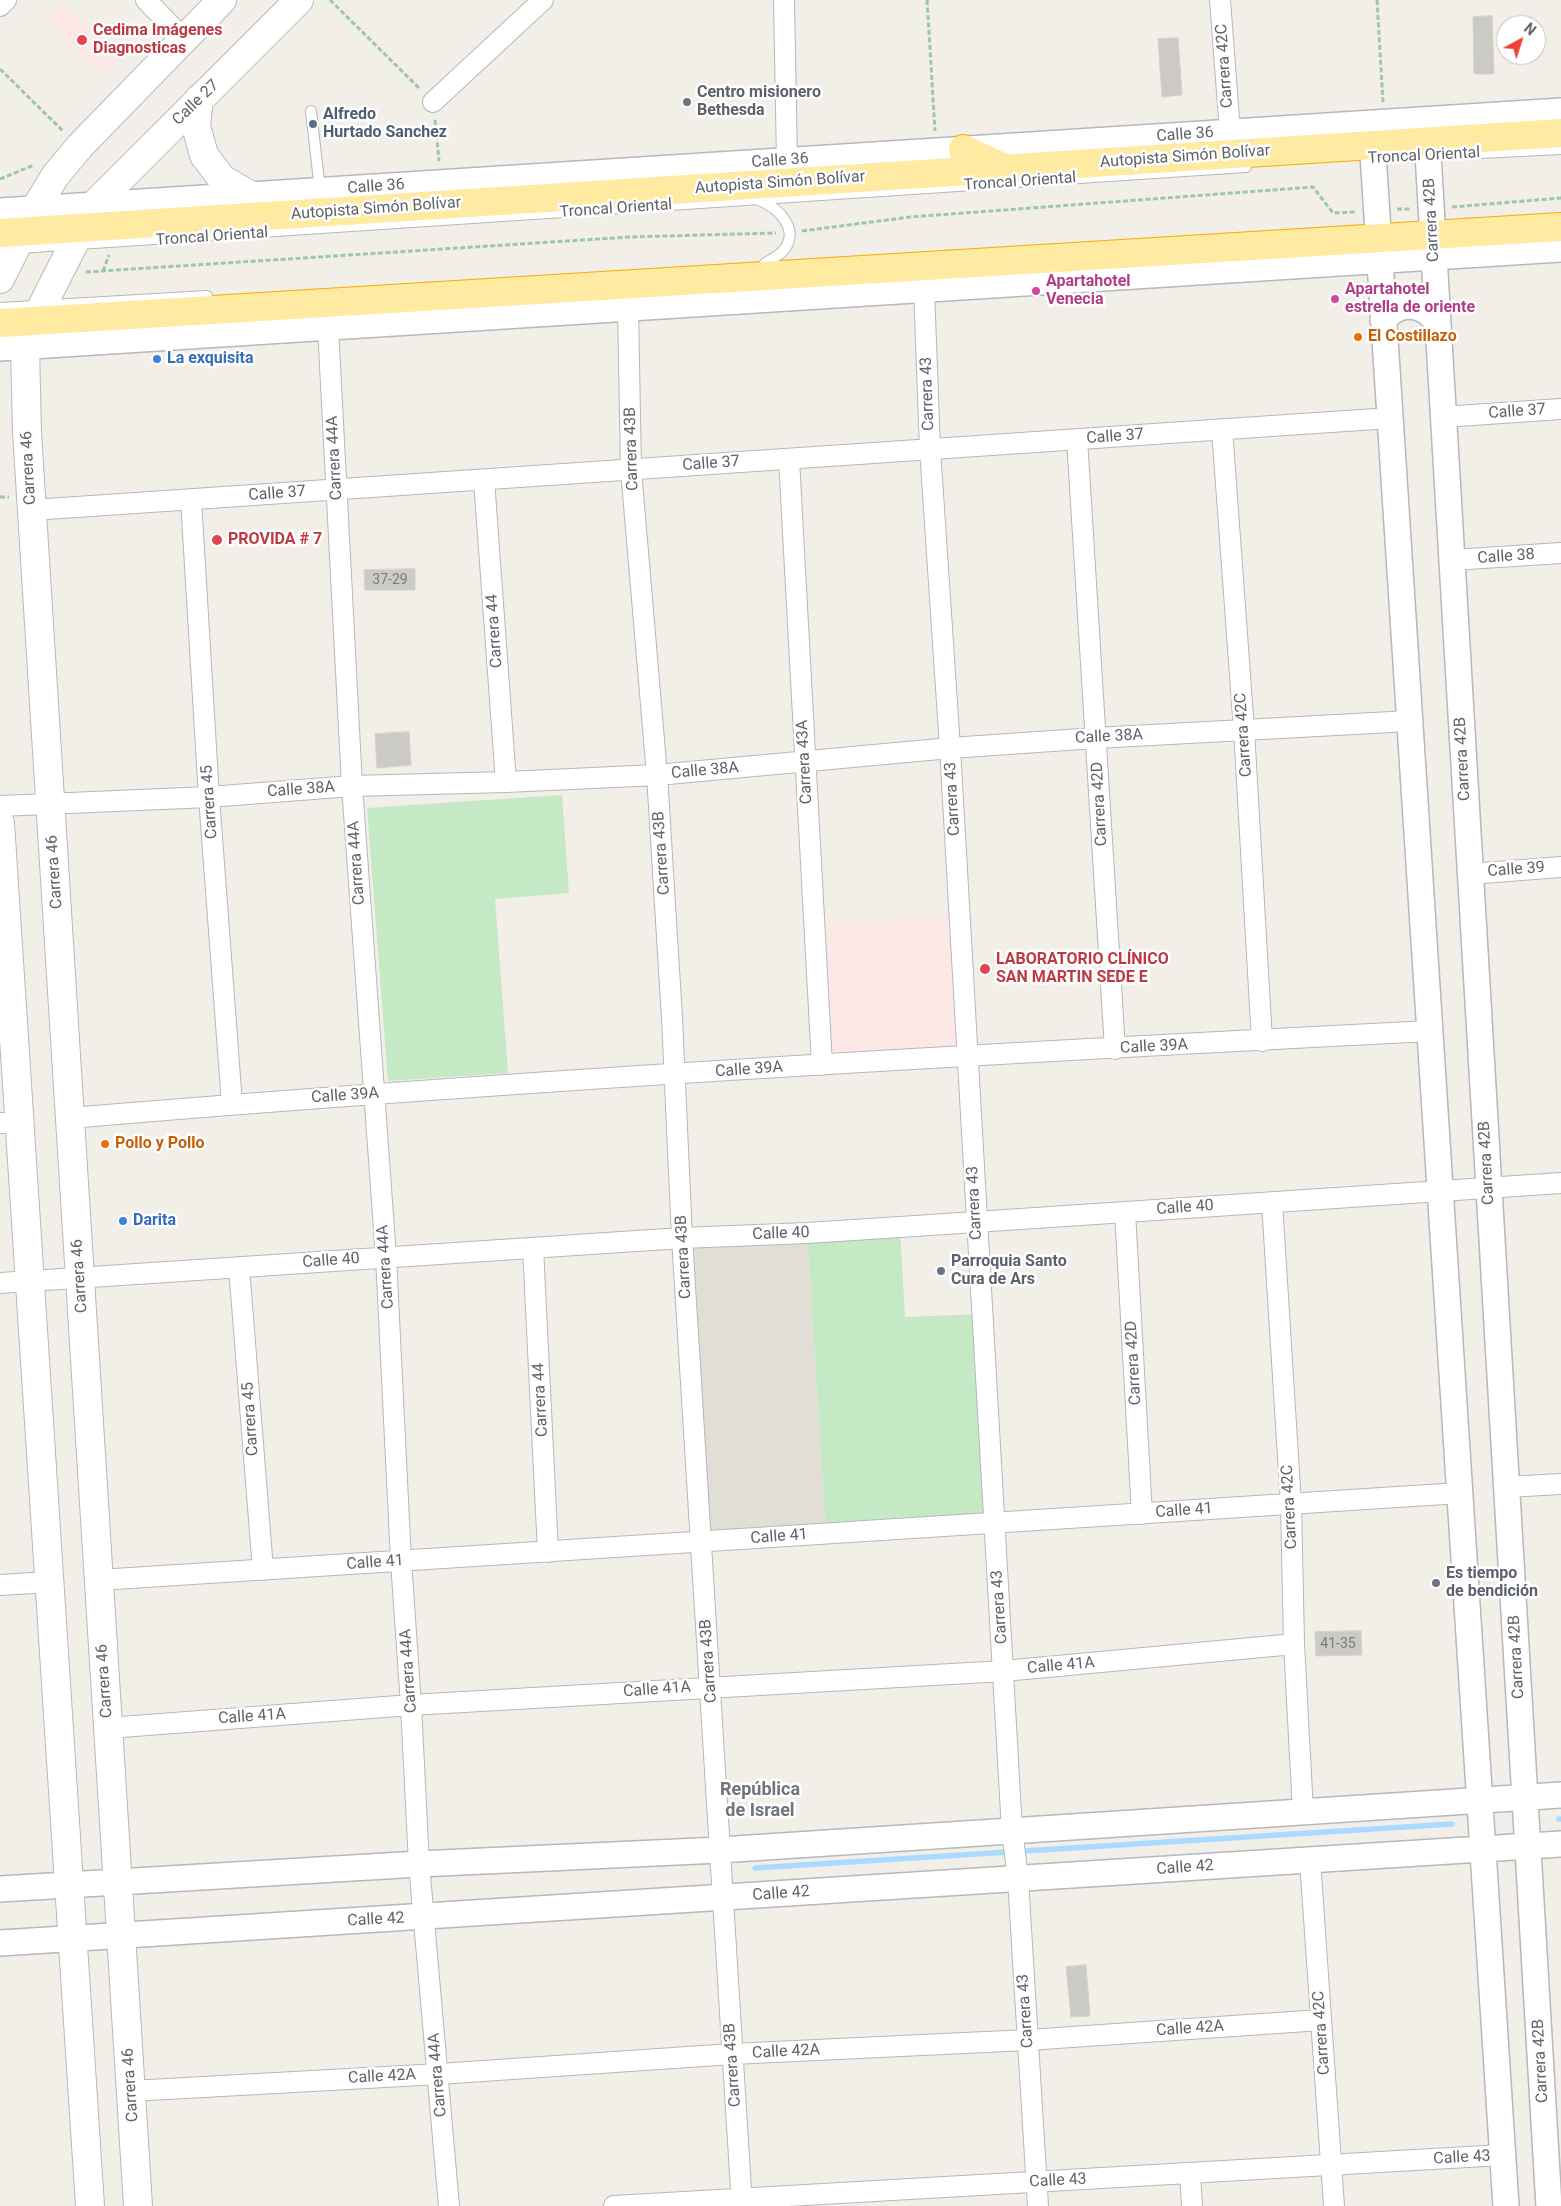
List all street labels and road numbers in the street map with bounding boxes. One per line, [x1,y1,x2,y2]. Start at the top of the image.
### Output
street label: Carrera 42C [1212,23,1238,109]
street label: Calle 27 [169,76,223,130]
street label: Calle 36 [1156,123,1214,147]
street label: Autopista Simón Bolívar [1099,141,1271,173]
street label: Troncal Oriental [1367,143,1481,169]
street label: Calle 36 [751,149,809,173]
street label: Autopista Simón Bolívar [694,167,866,199]
street label: Troncal Oriental [963,168,1077,196]
street label: Calle 36 [347,175,405,199]
street label: Carrera 42B [1420,178,1444,262]
street label: Autopista Simón Bolívar [290,193,462,225]
street label: Troncal Oriental [559,195,673,223]
street label: Troncal Oriental [155,223,269,251]
street label: Carrera 43 [917,357,939,431]
street label: Calle 37 [1488,400,1546,424]
street label: Carrera 43B [621,407,643,491]
street label: Carrera 44A [323,415,347,501]
street label: Calle 37 [1086,425,1144,449]
street label: Carrera 46 [17,431,41,505]
street label: Calle 37 [682,452,740,476]
street label: Calle 37 [248,482,306,506]
street label: Calle 38 [1477,545,1535,569]
street label: Carrera 44 [483,593,507,669]
street label: Carrera 42C [1231,692,1257,778]
street label: Carrera 42B [1451,717,1475,801]
street label: Carrera 43A [793,719,817,805]
street label: Calle 38A [1075,726,1143,748]
street label: Calle 38A [670,758,740,784]
street label: Carrera 42D [1088,761,1112,847]
street label: Carrera 43 [941,762,965,836]
street label: Carrera 45 [198,764,222,840]
street label: Calle 38A [267,778,335,802]
street label: Carrera 43B [649,810,675,896]
street label: Carrera 44A [344,820,370,906]
street label: Carrera 46 [43,834,67,910]
street label: Calle 39 [1487,858,1545,882]
street label: Calle 39A [1120,1036,1188,1058]
street label: Calle 39A [715,1058,783,1082]
street label: Calle 39A [311,1084,379,1108]
street label: Carrera 42B [1475,1121,1499,1205]
street label: Carrera 43 [963,1166,987,1240]
street label: Calle 40 [1156,1196,1214,1220]
street label: Carrera 43B [672,1215,696,1299]
street label: Calle 40 [752,1223,810,1245]
street label: Carrera 44A [373,1224,399,1310]
street label: Carrera 46 [68,1238,92,1314]
street label: Calle 40 [302,1249,360,1273]
street label: Carrera 42D [1122,1320,1146,1406]
street label: Carrera 44 [529,1363,553,1437]
street label: Carrera 45 [239,1381,263,1457]
street label: Carrera 42C [1278,1464,1302,1550]
street label: Calle 41 [1155,1499,1213,1523]
street label: Calle 41 [750,1525,808,1549]
street label: Calle 41 [346,1551,404,1575]
street label: Carrera 43 [988,1569,1012,1645]
street label: Carrera 42B [1505,1615,1529,1699]
street label: Carrera 43B [696,1618,722,1704]
street label: Carrera 44A [396,1628,422,1714]
street label: Carrera 46 [93,1643,117,1719]
street label: Calle 41A [1026,1653,1096,1679]
street label: Calle 41A [623,1678,691,1702]
street label: Calle 41A [218,1705,286,1729]
street label: Calle 42 [1156,1856,1214,1880]
street label: Calle 42 [752,1882,810,1906]
street label: Calle 42 [347,1909,405,1931]
street label: Carrera 43 [1014,1973,1038,2049]
street label: Carrera 42C [1309,1990,1335,2076]
street label: Calle 42A [1156,2017,1224,2041]
street label: Carrera 42B [1529,2019,1553,2103]
street label: Carrera 43B [720,2022,746,2108]
street label: Carrera 44A [425,2032,451,2118]
street label: Calle 42A [752,2041,820,2063]
street label: Carrera 46 [119,2047,143,2123]
street label: Calle 42A [348,2066,416,2088]
street label: Calle 43 [1433,2147,1491,2169]
street label: Calle 43 [1029,2170,1087,2192]

